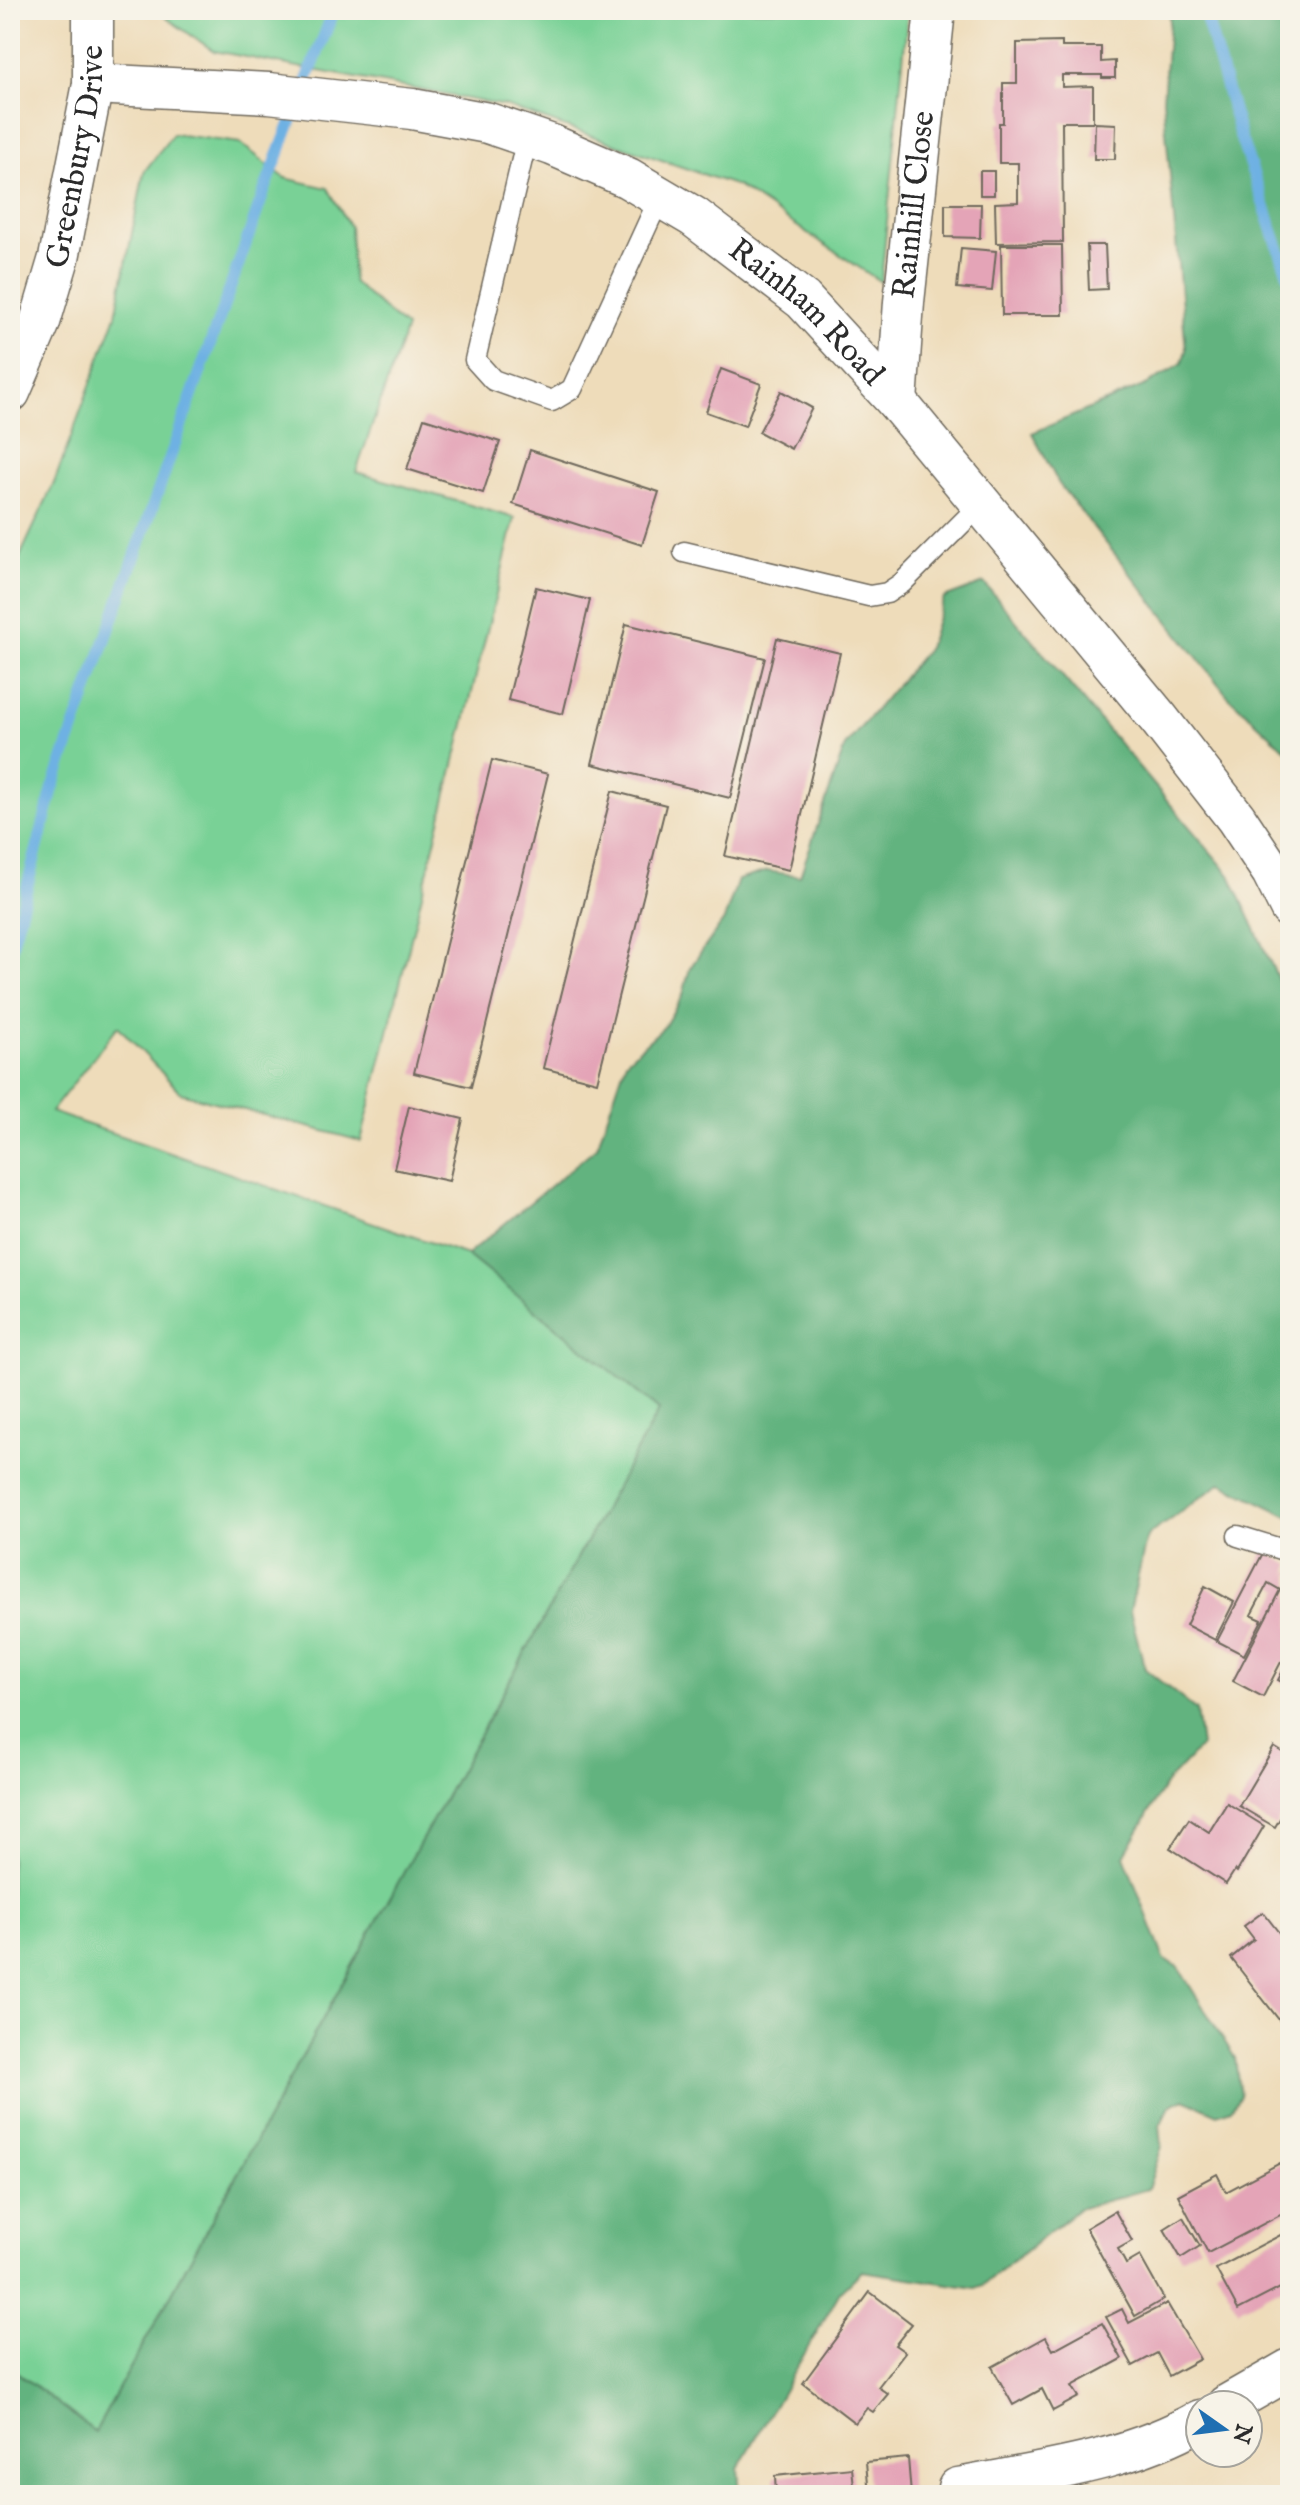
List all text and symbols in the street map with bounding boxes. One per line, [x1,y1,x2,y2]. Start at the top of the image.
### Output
street label: Greenbury Drive [37,45,114,272]
street label: Rainhill Close [884,109,945,301]
street label: Rainham Road [720,230,893,395]
north arrow [1184,2389,1264,2469]
text: N [1226,2420,1258,2446]

